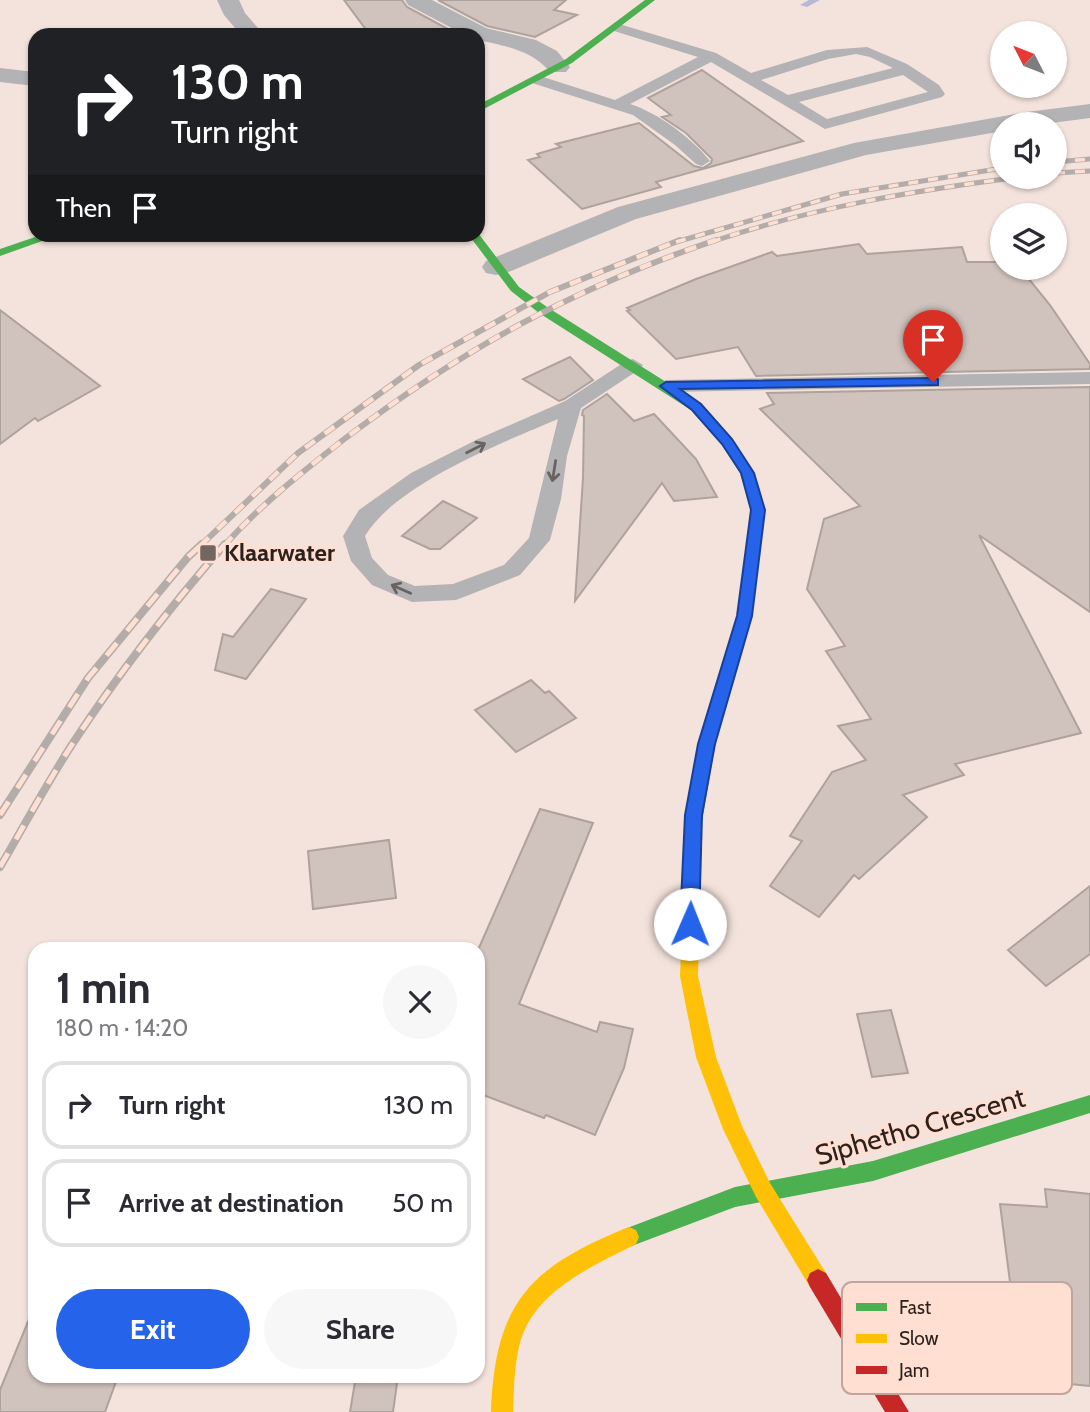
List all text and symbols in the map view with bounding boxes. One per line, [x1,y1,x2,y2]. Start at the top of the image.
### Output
north arrow [990,21,1068,98]
map controls [990,21,1067,280]
text: 130 m [171,52,304,111]
icon: right [56,56,147,147]
text: Turn right [171,112,298,151]
button: sound [990,112,1067,189]
icon: arrive [126,189,164,227]
text: Then [56,192,112,224]
button: layers [990,203,1067,280]
pin [903,310,963,382]
icon: arrive [914,321,952,359]
one-way arrow [465,441,486,455]
one-way arrow [547,459,560,482]
place label: Klaarwater [224,538,335,567]
marker: Klaarwater [198,543,218,563]
one-way arrow [390,582,412,595]
position arrow [653,887,727,961]
text: 1 min [56,962,151,1014]
button: close [383,965,457,1039]
text: 180 m · 14:20 [56,1014,188,1042]
street label: Siphetho Crescent [811,1080,1029,1172]
icon: right [60,1086,98,1124]
text: Turn right [119,1089,225,1121]
text: 130 m [384,1089,453,1121]
icon: arrive [60,1184,98,1222]
text: Arrive at destination [119,1187,344,1219]
text: 50 m [392,1187,453,1219]
legend [842,1282,1072,1394]
button: Exit [56,1289,250,1369]
button: Share [264,1289,457,1369]
text: Fast [899,1296,932,1319]
text: Slow [899,1327,939,1350]
text: Jam [898,1359,929,1382]

